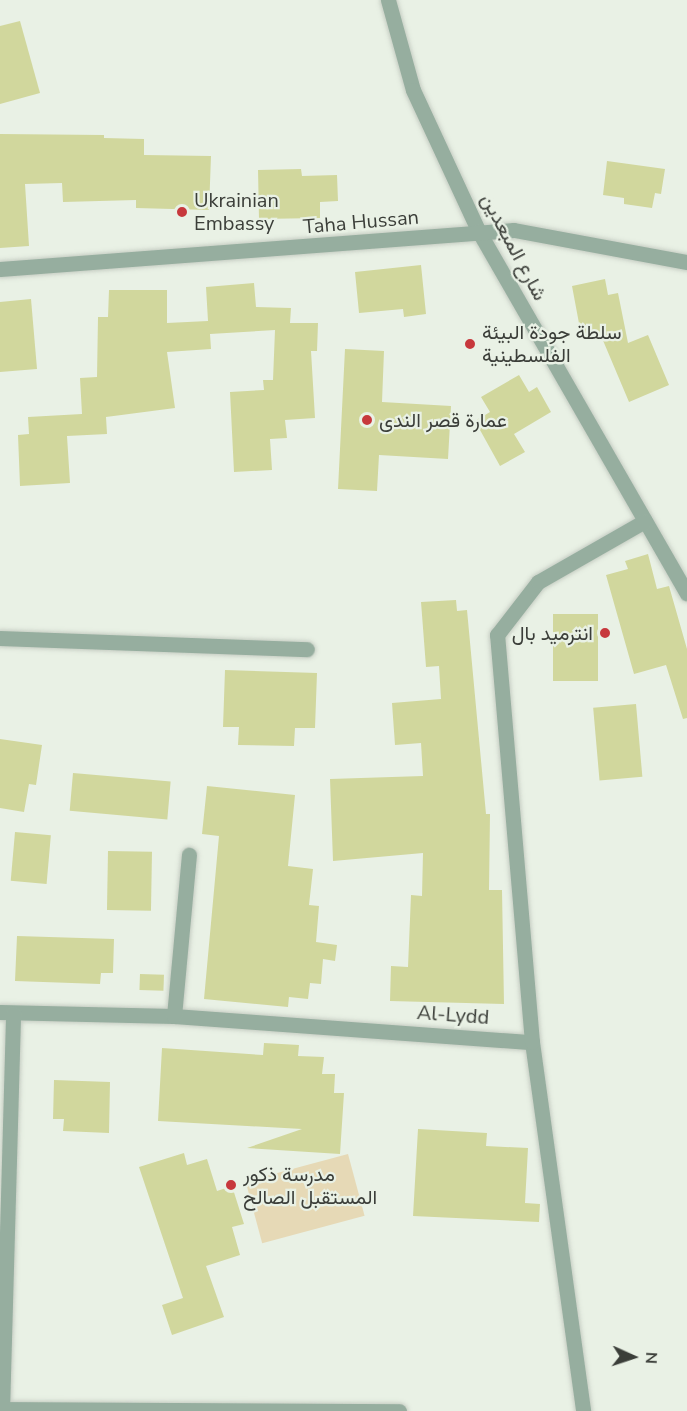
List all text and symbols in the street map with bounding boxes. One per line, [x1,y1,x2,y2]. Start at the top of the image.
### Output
place label: Ukrainian Embassy [194,189,279,236]
street label: شارع المبعدين [476,189,552,305]
marker: Ukrainian Embassy [175,205,189,219]
street label: Taha Hussan [302,205,420,239]
place label: سلطة جودة البيئة الفلسطينية [482,320,622,367]
marker: سلطة جودة البيئة الفلسطينية [463,337,477,351]
place label: عمارة قصر الندى [379,408,507,432]
marker: عمارة قصر الندى [360,413,374,427]
place label: انترميد بال [512,621,593,645]
marker: انترميد بال [598,626,612,640]
street label: Al-Lydd [416,1001,490,1029]
place label: مدرسة ذكور المستقبل الصالح [243,1162,377,1209]
marker: مدرسة ذكور المستقبل الصالح [224,1178,238,1192]
north arrow [603,1327,663,1387]
text: N [640,1351,662,1364]

